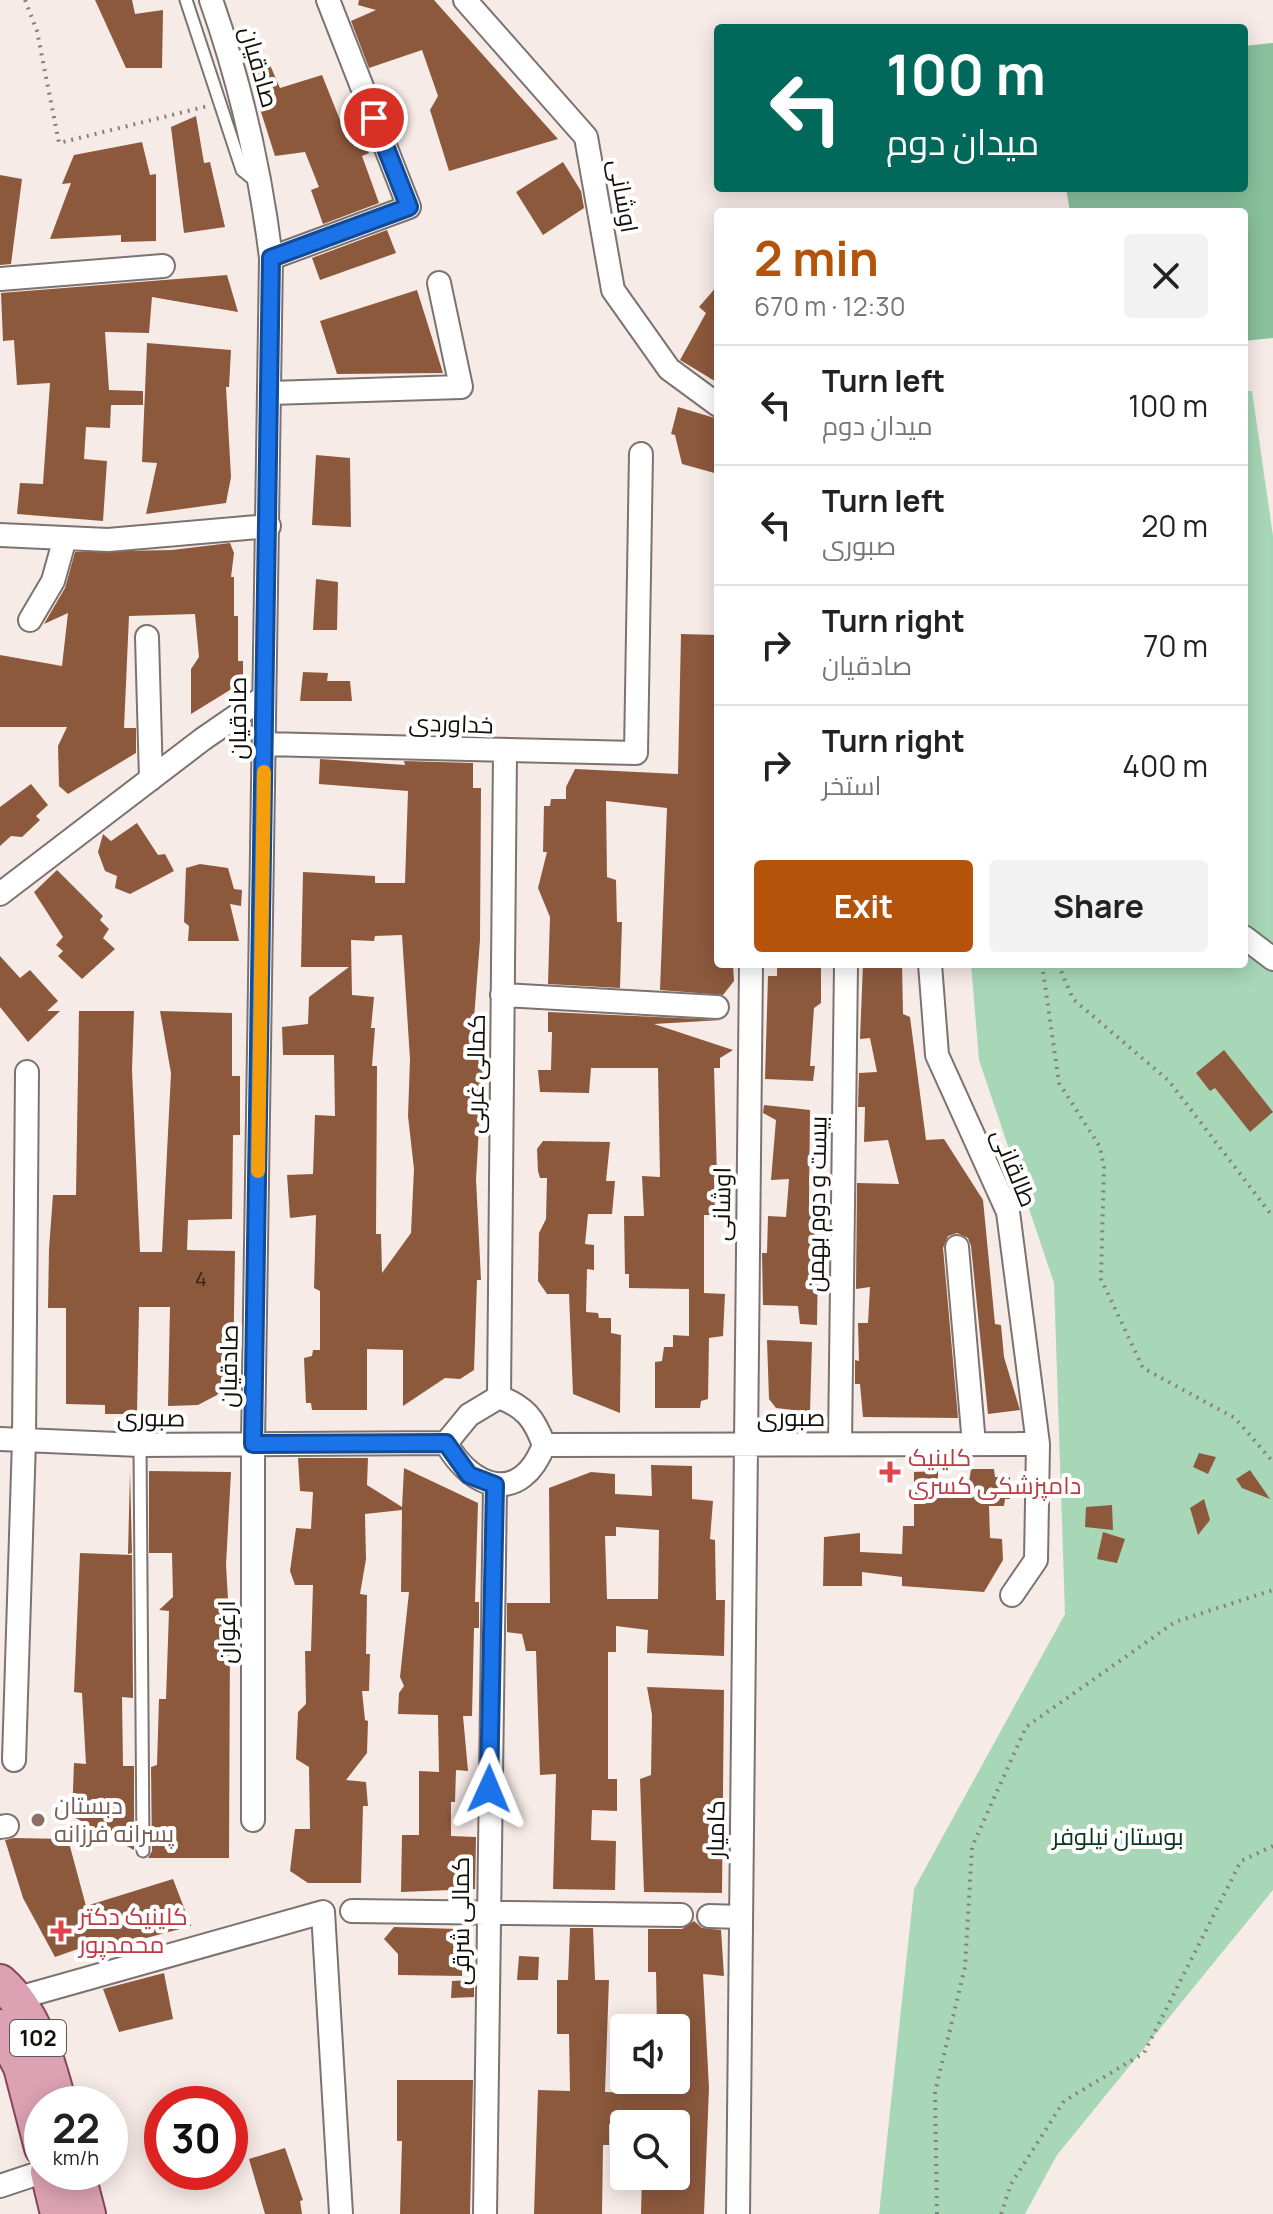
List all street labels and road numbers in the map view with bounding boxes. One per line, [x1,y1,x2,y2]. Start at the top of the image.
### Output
street label: صادقیان [233,22,288,111]
street label: اوشانی [602,156,647,235]
street label: صادقیان [220,676,253,760]
street label: خداوردی [408,705,494,740]
street label: کمالی غربی [457,1014,492,1134]
street label: بیست و دوم بهمن [797,1116,835,1292]
street label: طالقانی [985,1123,1046,1211]
street label: اوشانی [703,1167,738,1241]
street label: صادقیان [210,1324,245,1408]
street label: صبوری [117,1399,186,1434]
street label: صبوری [757,1400,825,1433]
street label: ارغوان [209,1600,242,1664]
street label: کامیار [697,1800,732,1860]
street label: کمالی شرقی [443,1857,476,1985]
road number: 102 [10,2020,66,2056]

